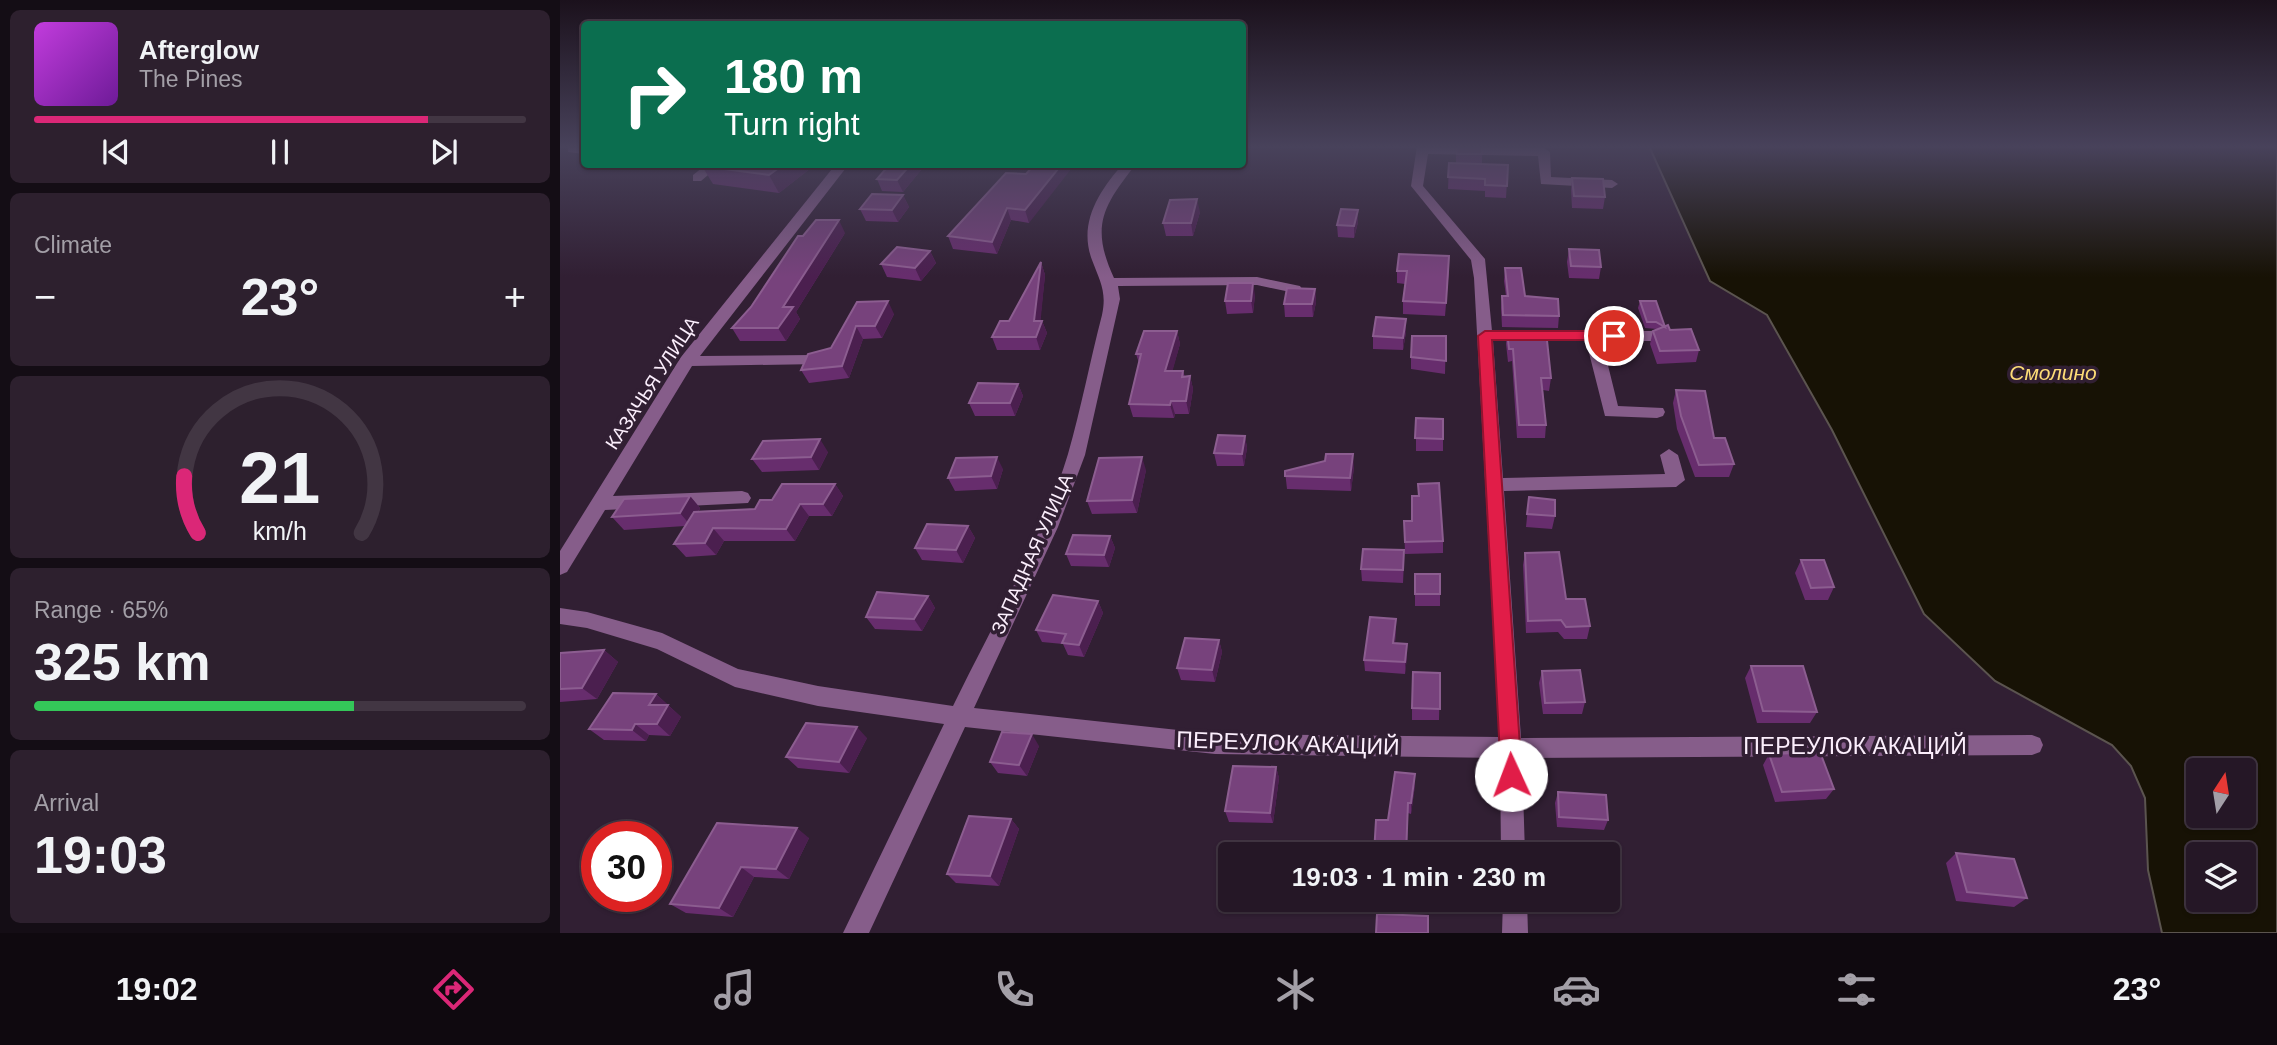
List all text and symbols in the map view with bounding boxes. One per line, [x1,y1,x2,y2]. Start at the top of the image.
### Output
text: Afterglow [139,35,259,65]
icon: right [609,49,700,140]
text: 180 m [724,49,863,103]
text: The Pines [139,66,243,92]
text: Turn right [724,106,860,142]
icon: previous [97,133,135,171]
icon: pause [261,133,299,171]
icon: next [425,133,463,171]
text: Climate [34,232,112,258]
text: 23° [241,268,319,326]
text: − [34,276,56,318]
text: + [504,276,526,318]
pin [1584,306,1644,366]
street label: КАЗАЧЬЯ УЛИЦА [601,313,703,453]
icon: arrive [1595,317,1633,355]
water label: Смолино [2009,361,2097,384]
text: 21 [240,437,320,518]
street label: ЗАПАДНАЯ УЛИЦА [987,470,1077,637]
text: km/h [253,516,307,544]
text: Range · 65% [34,597,168,623]
text: 325 km [34,633,210,691]
street label: ПЕРЕУЛОК АКАЦИЙ [1176,725,1400,760]
street label: ПЕРЕУЛОК АКАЦИЙ [1743,732,1967,759]
position arrow [1474,738,1548,812]
north arrow [2186,758,2256,828]
map controls [2186,758,2256,912]
text: Arrival [34,790,99,816]
speed limit sign: 30 [581,821,672,912]
text: 19:03 [34,826,167,884]
button: layers [2186,842,2256,912]
text: 19:03 · 1 min · 230 m [1292,862,1546,892]
icon: directions [429,965,478,1014]
icon: music [710,965,759,1014]
icon: phone [990,965,1039,1014]
icon: climate [1271,965,1320,1014]
icon: car [1552,965,1601,1014]
icon: filters [1832,965,1881,1014]
text: 19:02 [116,971,198,1007]
text: 23° [2113,971,2161,1007]

